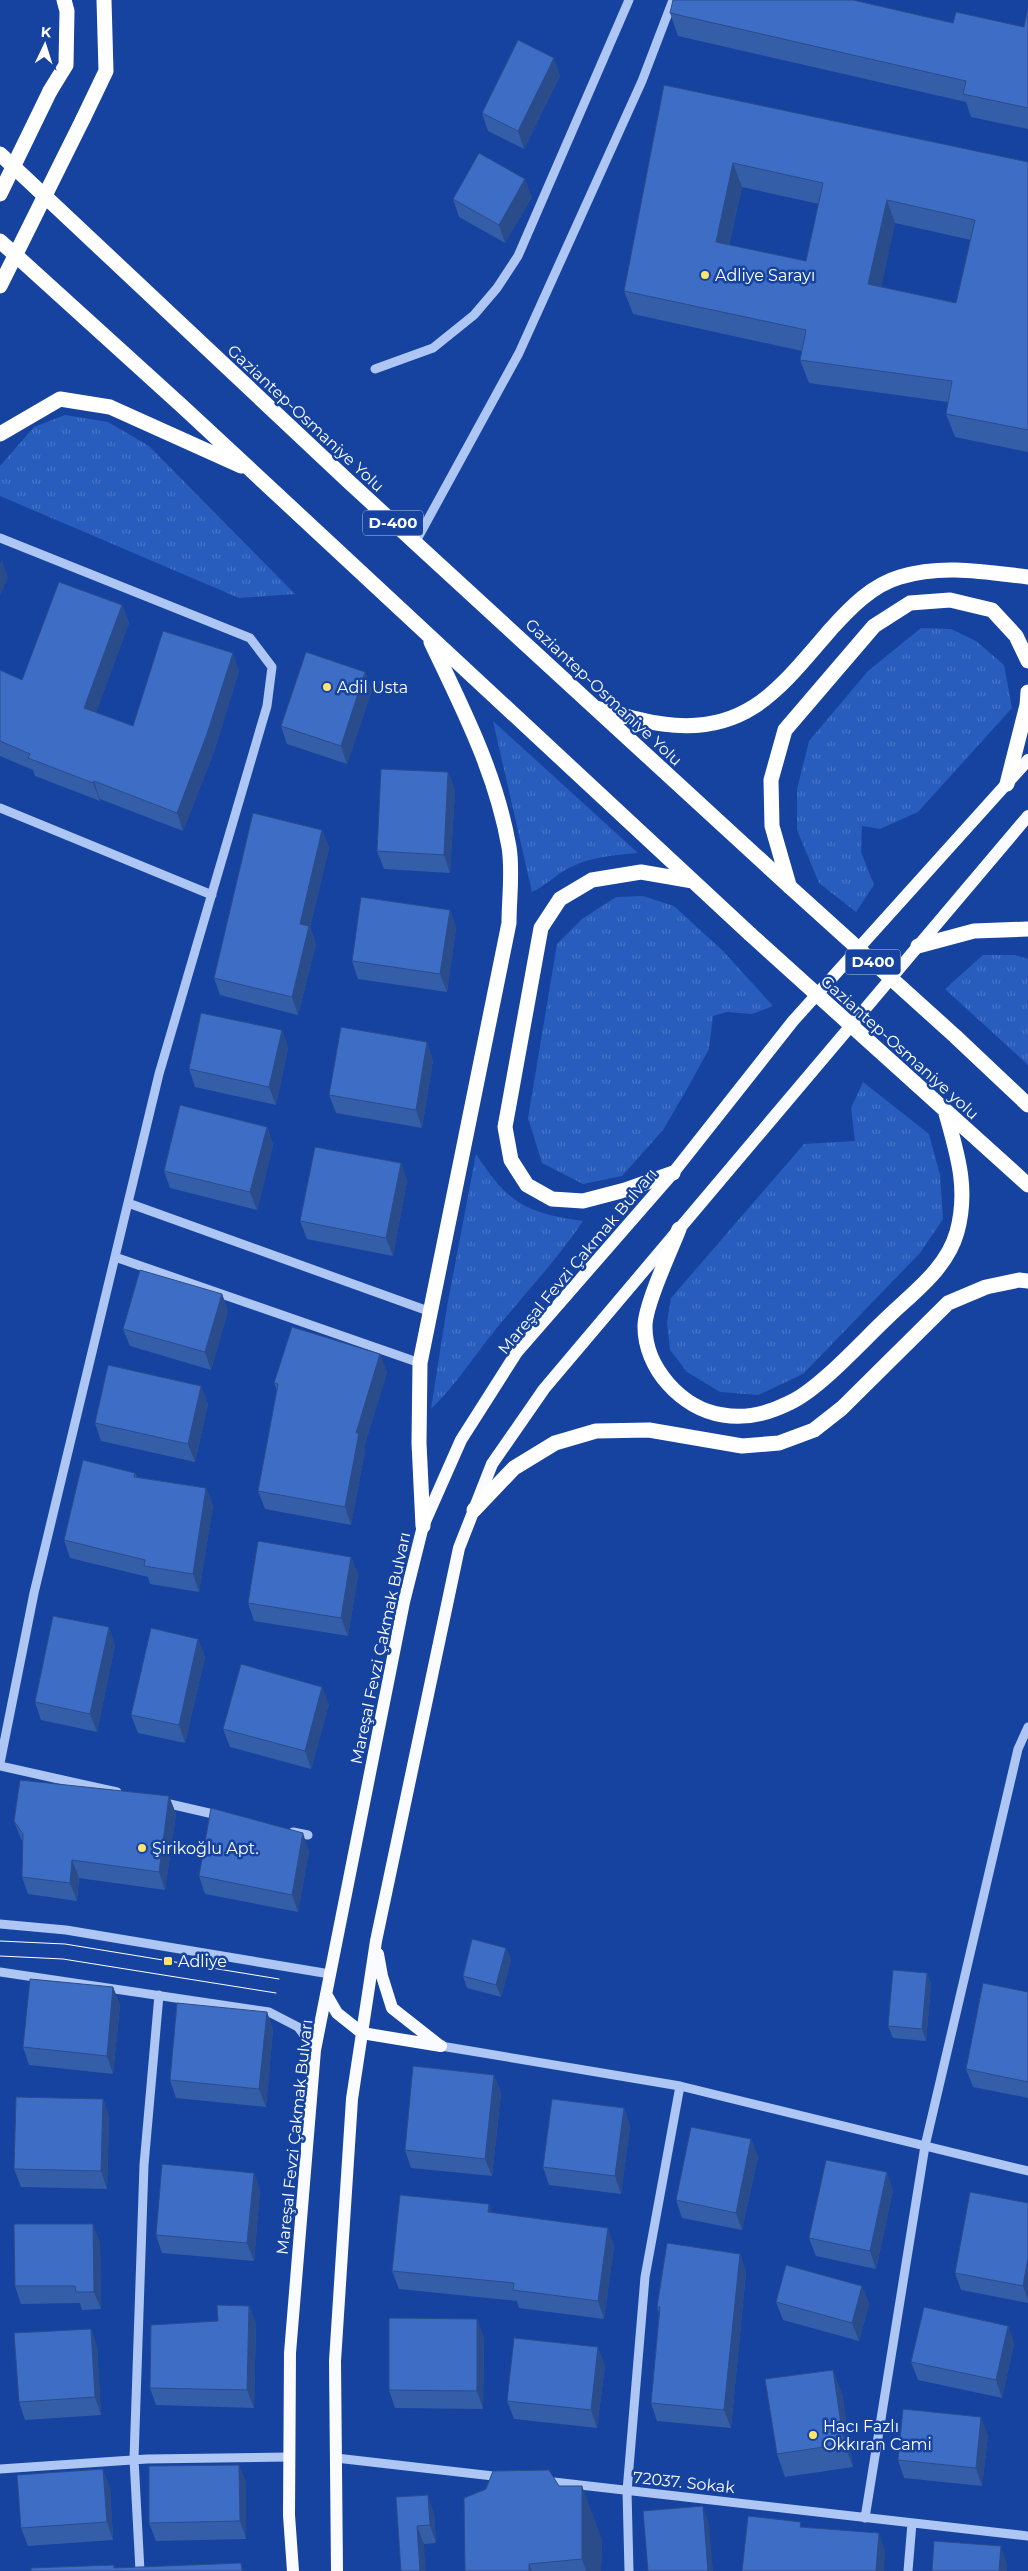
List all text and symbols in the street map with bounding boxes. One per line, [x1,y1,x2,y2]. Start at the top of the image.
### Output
north arrow [20,20,70,70]
text: K [40,23,52,41]
place label: Adliye Sarayı [715,266,815,285]
marker: Adliye Sarayı [699,269,711,281]
street label: Gaziantep-Osmaniye Yolu [224,341,388,496]
road number: D-400 [363,510,423,536]
street label: Gaziantep-Osmaniye Yolu [522,615,686,770]
place label: Adil Usta [337,678,408,697]
marker: Adil Usta [321,681,333,693]
road number: D400 [846,950,900,974]
street label: Gaziantep-Osmaniye yolu [817,971,983,1123]
street label: Mareşal Fevzi Çakmak Bulvarı [494,1165,661,1358]
street label: Mareşal Fevzi Çakmak Bulvarı [347,1530,414,1766]
place label: Şirikoğlu Apt. [152,1839,259,1858]
marker: Şirikoğlu Apt. [136,1842,148,1854]
place label: Adliye [178,1952,227,1971]
marker: Adliye [162,1955,174,1967]
street label: Mareşal Fevzi Çakmak Bulvarı [273,2018,316,2256]
place label: Hacı Fazlı Okkıran Cami [823,2417,932,2454]
marker: Hacı Fazlı Okkıran Cami [807,2429,819,2441]
street label: 72037. Sokak [632,2468,736,2497]

